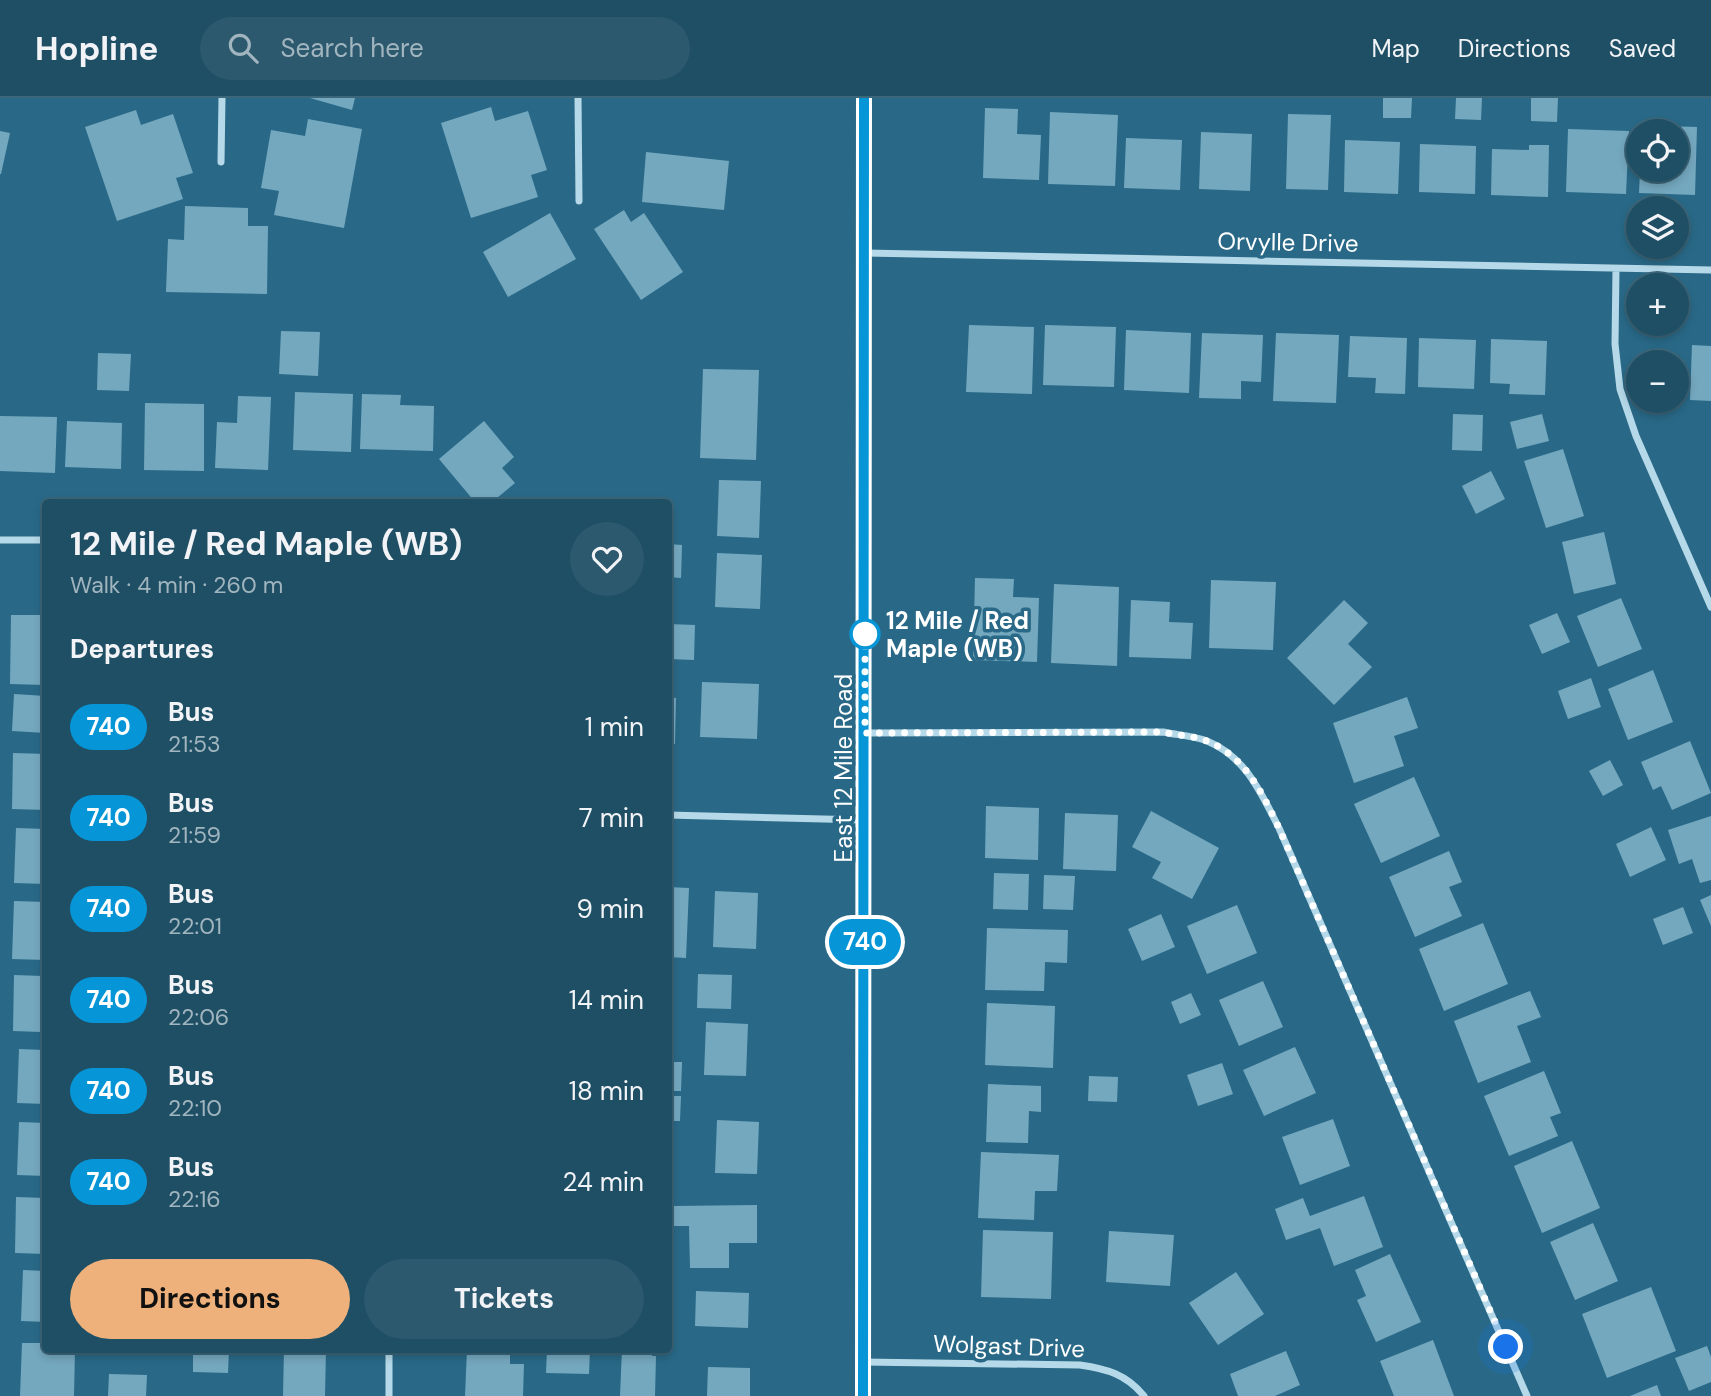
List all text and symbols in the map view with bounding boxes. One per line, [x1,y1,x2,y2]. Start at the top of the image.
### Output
search box [200,17,690,80]
text: Hopline [35,27,158,70]
icon: search [224,29,262,67]
text: Search here [280,31,424,65]
text: Map [1372,33,1420,64]
text: Directions [1458,33,1571,64]
text: Saved [1609,33,1676,64]
map controls [1626,119,1689,413]
button: locate [1626,119,1689,182]
button: layers [1626,196,1689,259]
street label: Orvylle Drive [1217,225,1359,259]
button: + [1626,273,1689,336]
button: − [1626,350,1689,413]
text: 12 Mile / Red Maple (WB) [70,522,462,565]
button: heart [570,522,644,596]
text: Walk · 4 min · 260 m [70,570,283,600]
place label: 12 Mile / Red Maple (WB) [886,605,1029,664]
marker: 12 Mile / Red Maple (WB) [850,619,880,649]
text: Departures [70,632,214,666]
street label: East 12 Mile Road [828,674,859,862]
text: Bus [168,695,214,729]
text: 1 min [585,710,644,744]
text: 740 [86,711,131,742]
text: 21:53 [168,729,221,759]
text: Bus [168,786,214,820]
text: 7 min [579,801,644,835]
text: 740 [86,802,131,833]
text: 21:59 [168,820,221,850]
text: Bus [168,877,214,911]
text: 9 min [576,892,644,926]
text: 740 [86,893,131,924]
text: 22:01 [168,911,222,941]
line badge: 740 [825,919,905,965]
text: 740 [843,926,887,957]
text: Bus [168,968,214,1002]
text: 14 min [569,983,644,1017]
text: 740 [86,984,131,1015]
text: 22:06 [168,1002,229,1032]
text: Bus [168,1059,214,1093]
text: 18 min [569,1074,644,1108]
text: 740 [86,1075,131,1106]
text: 22:10 [168,1093,222,1123]
text: Bus [168,1150,214,1184]
text: 24 min [562,1165,644,1199]
text: 740 [86,1166,131,1197]
text: 22:16 [168,1184,221,1214]
button: Directions [70,1259,350,1339]
button: Tickets [364,1259,644,1339]
street label: Wolgast Drive [932,1328,1086,1364]
your location [1488,1329,1523,1364]

